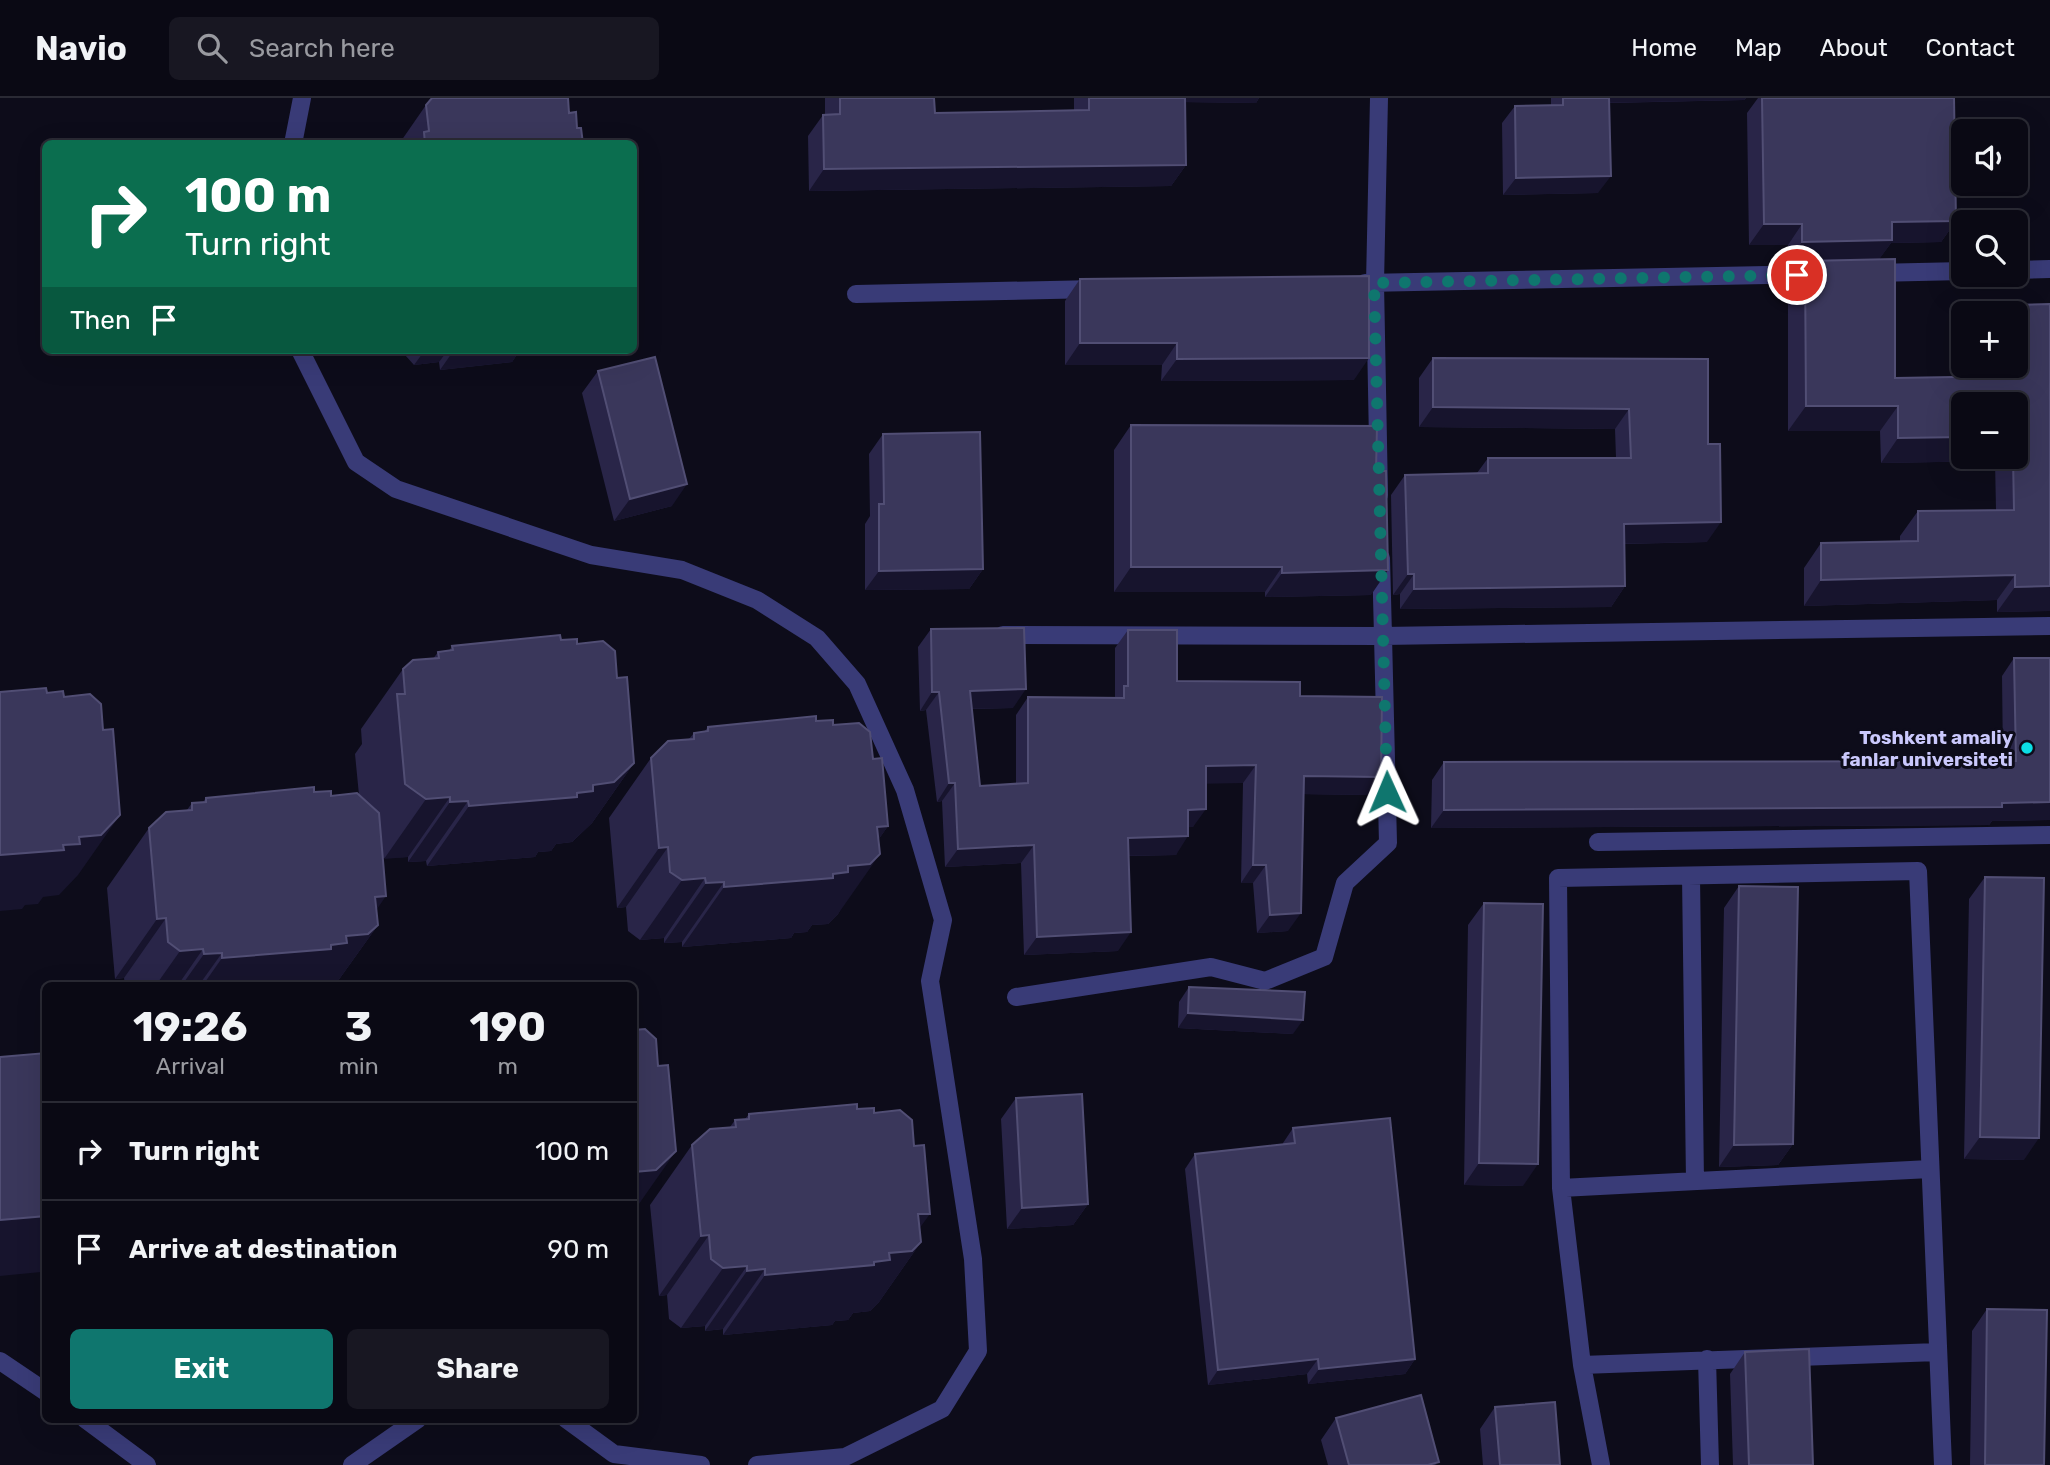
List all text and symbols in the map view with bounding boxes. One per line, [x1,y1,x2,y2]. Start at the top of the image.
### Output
search box [169,17,659,80]
text: Navio [35,29,127,68]
icon: search [193,29,231,67]
text: Search here [249,33,395,64]
text: Home [1631,34,1697,62]
text: Map [1735,34,1782,62]
text: About [1820,34,1888,62]
text: Contact [1926,34,2015,62]
map controls [1951,119,2028,469]
button: sound [1951,119,2028,196]
text: 100 m [185,166,331,224]
icon: right [70,168,161,259]
button: search [1951,210,2028,287]
text: Turn right [185,225,330,263]
pin [1767,245,1827,305]
icon: arrive [1778,256,1816,294]
icon: arrive [145,301,183,339]
button: + [1951,301,2028,378]
text: Then [70,305,131,336]
button: − [1951,392,2028,469]
place label: Toshkent amaliy fanlar universiteti [1841,726,2014,771]
marker: Toshkent amaliy fanlar universiteti [2019,740,2035,756]
position arrow [1350,755,1424,829]
text: 19:26 [133,1002,248,1052]
text: 3 [345,1002,372,1052]
text: 190 [470,1002,546,1052]
text: Arrival [156,1052,225,1080]
text: min [339,1052,379,1080]
text: m [498,1052,518,1080]
icon: right [70,1132,108,1170]
text: Turn right [129,1136,259,1167]
text: 100 m [535,1136,609,1167]
icon: arrive [70,1230,108,1268]
text: Arrive at destination [129,1234,397,1265]
text: 90 m [548,1234,609,1265]
button: Exit [70,1329,333,1409]
button: Share [347,1329,609,1409]

